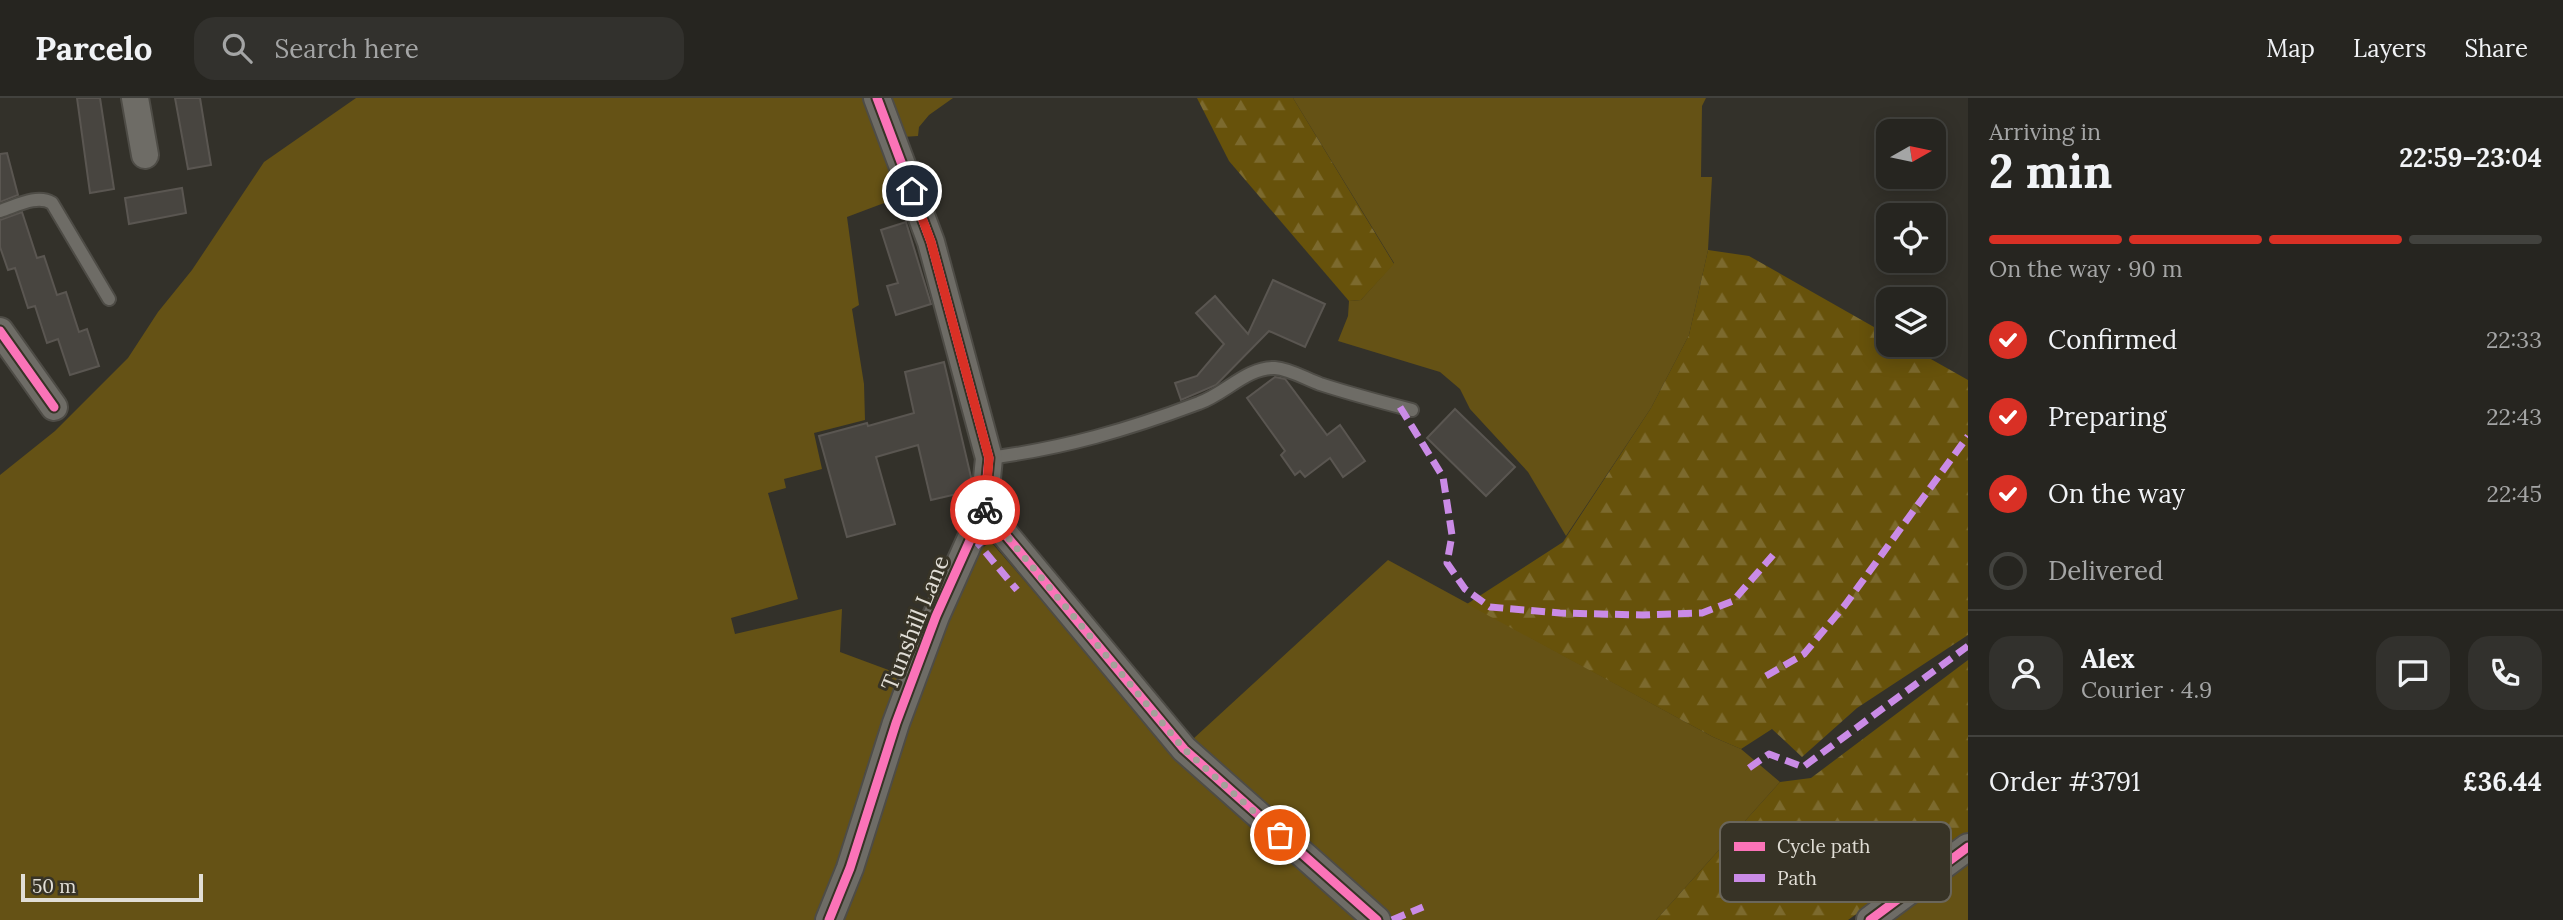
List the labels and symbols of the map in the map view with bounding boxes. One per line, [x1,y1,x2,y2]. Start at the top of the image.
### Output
north arrow [1876,119,1946,189]
pin [882,161,942,221]
courier [950,475,1020,545]
street label: Tunshill Lane [874,551,955,695]
pin [1250,805,1310,865]
legend [1720,822,1951,902]
text: Cycle path [1777,834,1870,858]
text: Path [1777,866,1817,890]
scale bar [21,871,203,903]

